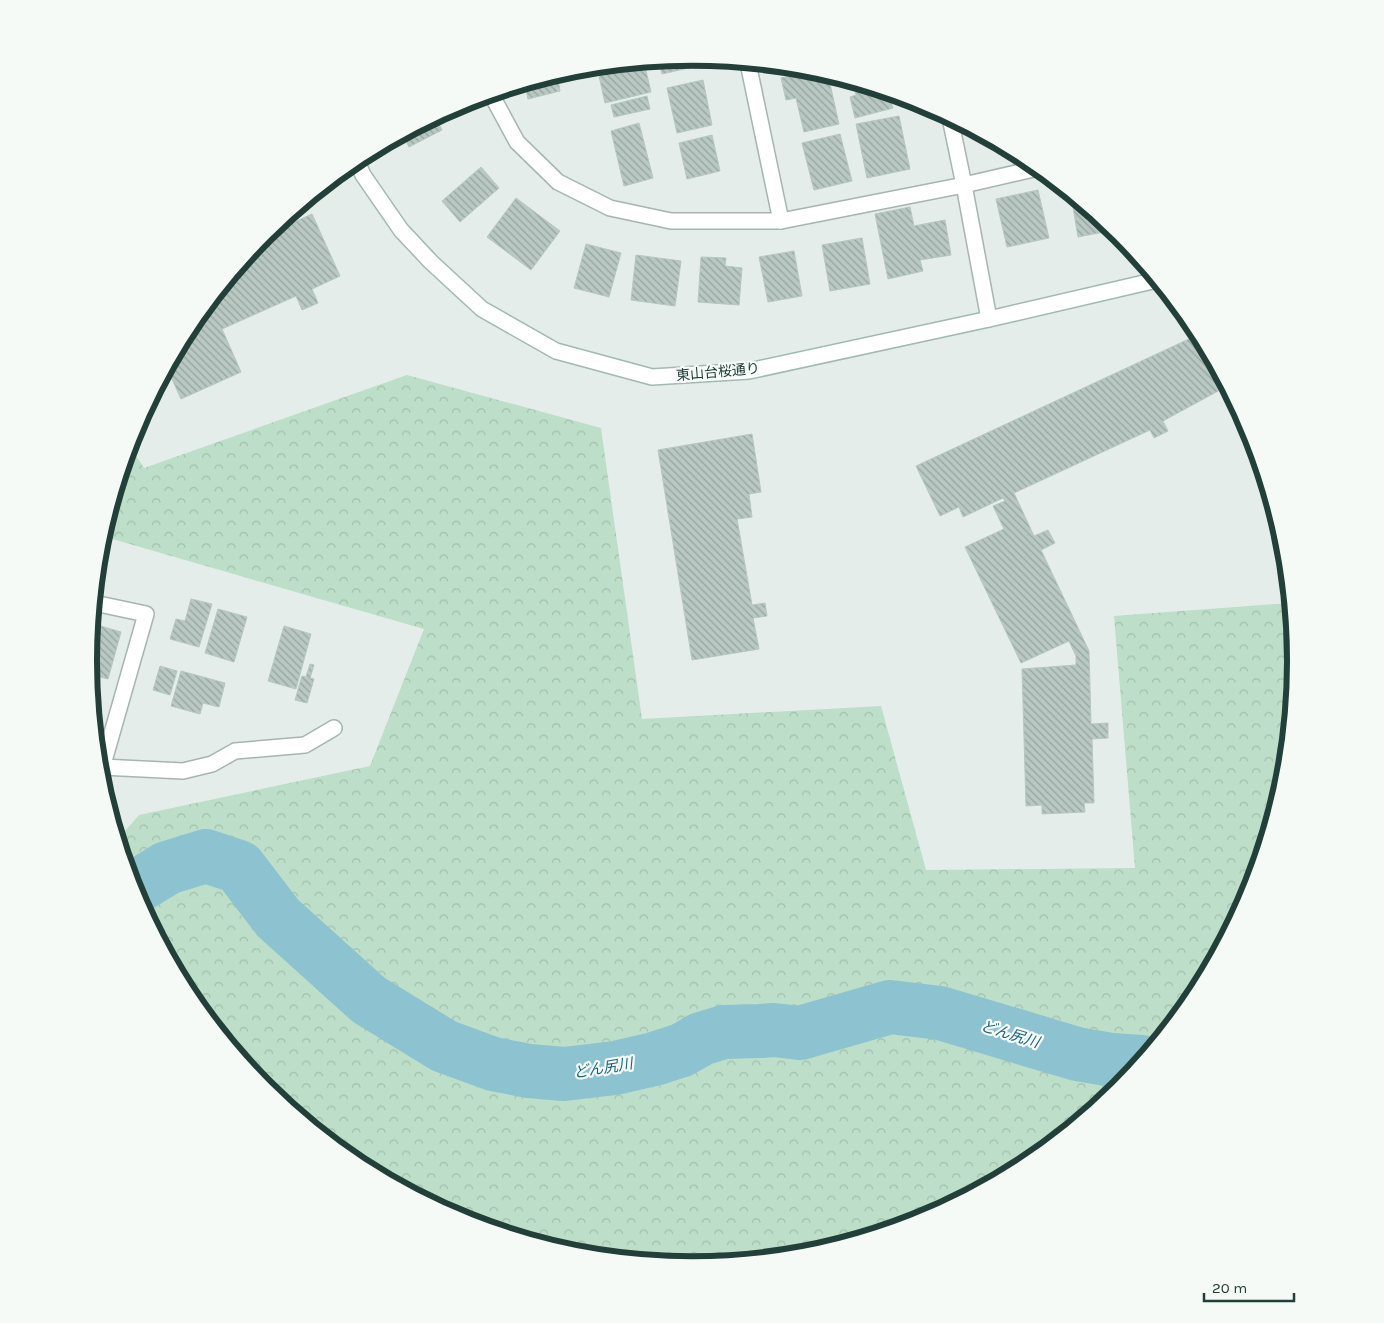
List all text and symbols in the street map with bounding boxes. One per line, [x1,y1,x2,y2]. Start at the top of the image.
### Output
street label: 東山台桜通り [675,360,761,384]
water label: どん尻川 [979,1017,1043,1052]
water label: どん尻川 [572,1054,636,1082]
scale bar [1204,1270,1294,1302]
text: 20 m [1212,1279,1247,1297]

